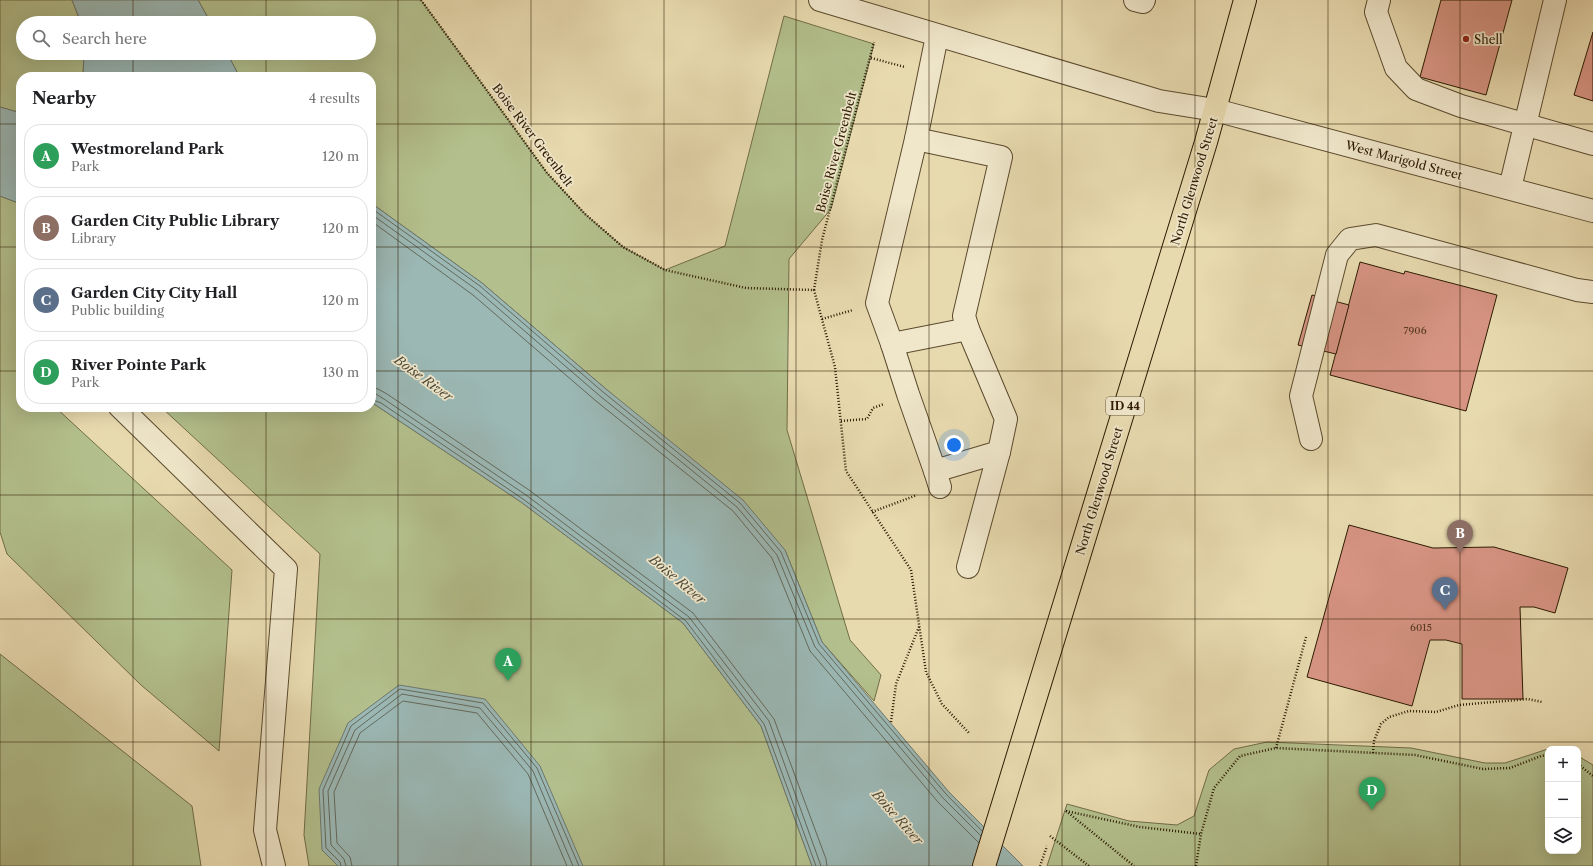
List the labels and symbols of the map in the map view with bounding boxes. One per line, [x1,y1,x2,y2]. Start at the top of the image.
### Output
place label: Shell [1474,32,1503,47]
marker: Shell [1461,34,1471,44]
street label: Boise River Greenbelt [489,81,577,190]
street label: Boise River Greenbelt [813,89,860,214]
street label: North Glenwood Street [1167,115,1221,247]
street label: West Marigold Street [1343,137,1465,183]
house number: 7906 [1404,324,1427,337]
water label: Boise River [391,351,457,405]
road number: ID 44 [1106,397,1144,415]
street label: North Glenwood Street [1072,425,1126,557]
your location [944,435,964,455]
pin: B [1447,520,1473,553]
water label: Boise River [646,550,710,608]
pin: C [1432,577,1458,610]
house number: 6015 [1410,621,1432,634]
pin: A [495,648,521,681]
pin: D [1359,777,1385,810]
water label: Boise River [869,786,927,848]

